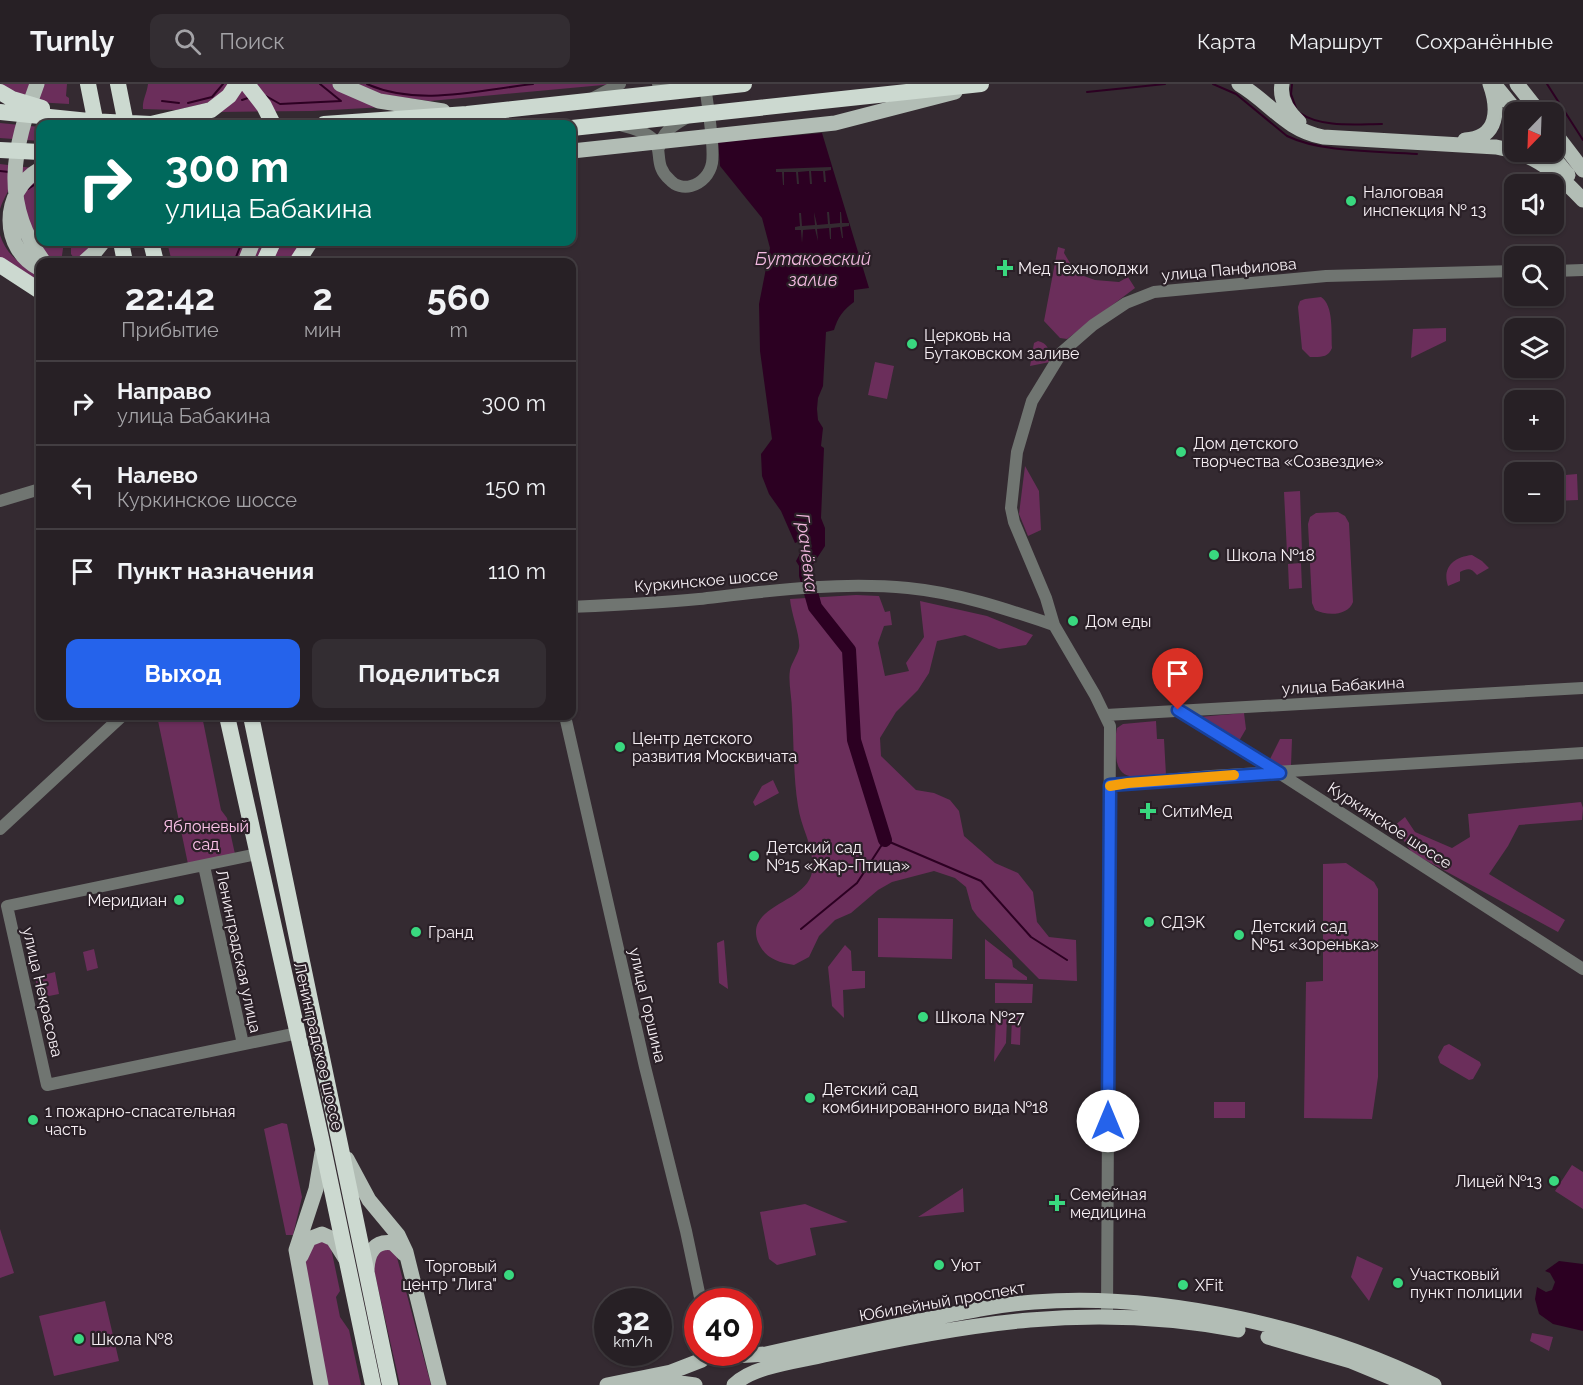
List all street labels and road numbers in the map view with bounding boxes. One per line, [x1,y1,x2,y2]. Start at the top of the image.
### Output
street label: улица Панфилова [1161,254,1297,285]
street label: Куркинское шоссе [633,565,779,596]
street label: улица Бабакина [1281,673,1405,698]
street label: Куркинское шоссе [1324,778,1455,873]
street label: Ленинградская улица [212,868,265,1035]
street label: улица Некрасова [18,925,67,1059]
street label: улица Горшина [625,946,670,1064]
street label: Ленинградское шоссе [290,960,347,1132]
street label: Юбилейный проспект [858,1277,1027,1325]

